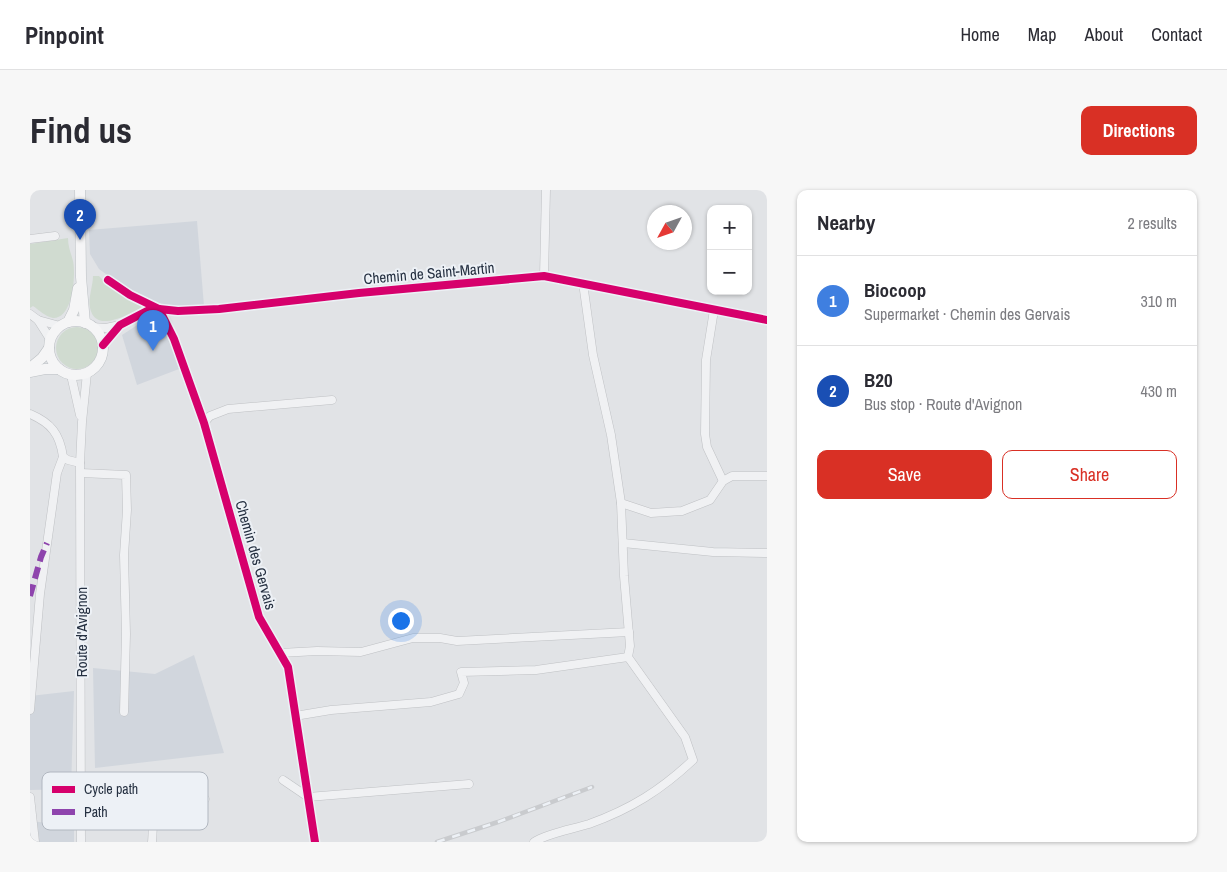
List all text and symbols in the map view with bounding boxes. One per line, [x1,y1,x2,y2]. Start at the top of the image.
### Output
text: Pinpoint [25,19,104,51]
text: Home [960,22,1000,47]
text: Map [1028,22,1057,47]
text: About [1085,22,1123,47]
text: Contact [1151,22,1202,47]
button: Directions [1081,106,1197,155]
text: Find us [30,107,132,154]
pin: 2 [64,199,96,240]
north arrow [647,205,692,250]
map controls [707,205,752,295]
button: + [707,205,752,250]
text: Nearby [817,208,875,237]
text: 2 results [1127,212,1177,234]
button: − [707,250,752,295]
street label: Chemin de Saint-Martin [363,257,495,289]
text: Biocoop [864,277,926,303]
text: 1 [829,290,837,312]
text: 310 m [1141,290,1177,312]
text: Supermarket · Chemin des Gervais [864,303,1070,325]
pin: 1 [137,310,169,351]
text: B20 [864,367,893,393]
text: 2 [829,380,837,402]
text: 430 m [1141,380,1177,402]
text: Bus stop · Route d'Avignon [864,393,1022,415]
button: Save [817,450,992,499]
button: Share [1002,450,1177,499]
street label: Chemin des Gervais [230,498,282,612]
street label: Route d'Avignon [71,587,92,677]
your location [388,608,414,634]
legend [42,772,208,830]
text: Cycle path [84,780,138,798]
text: Path [84,803,108,821]

